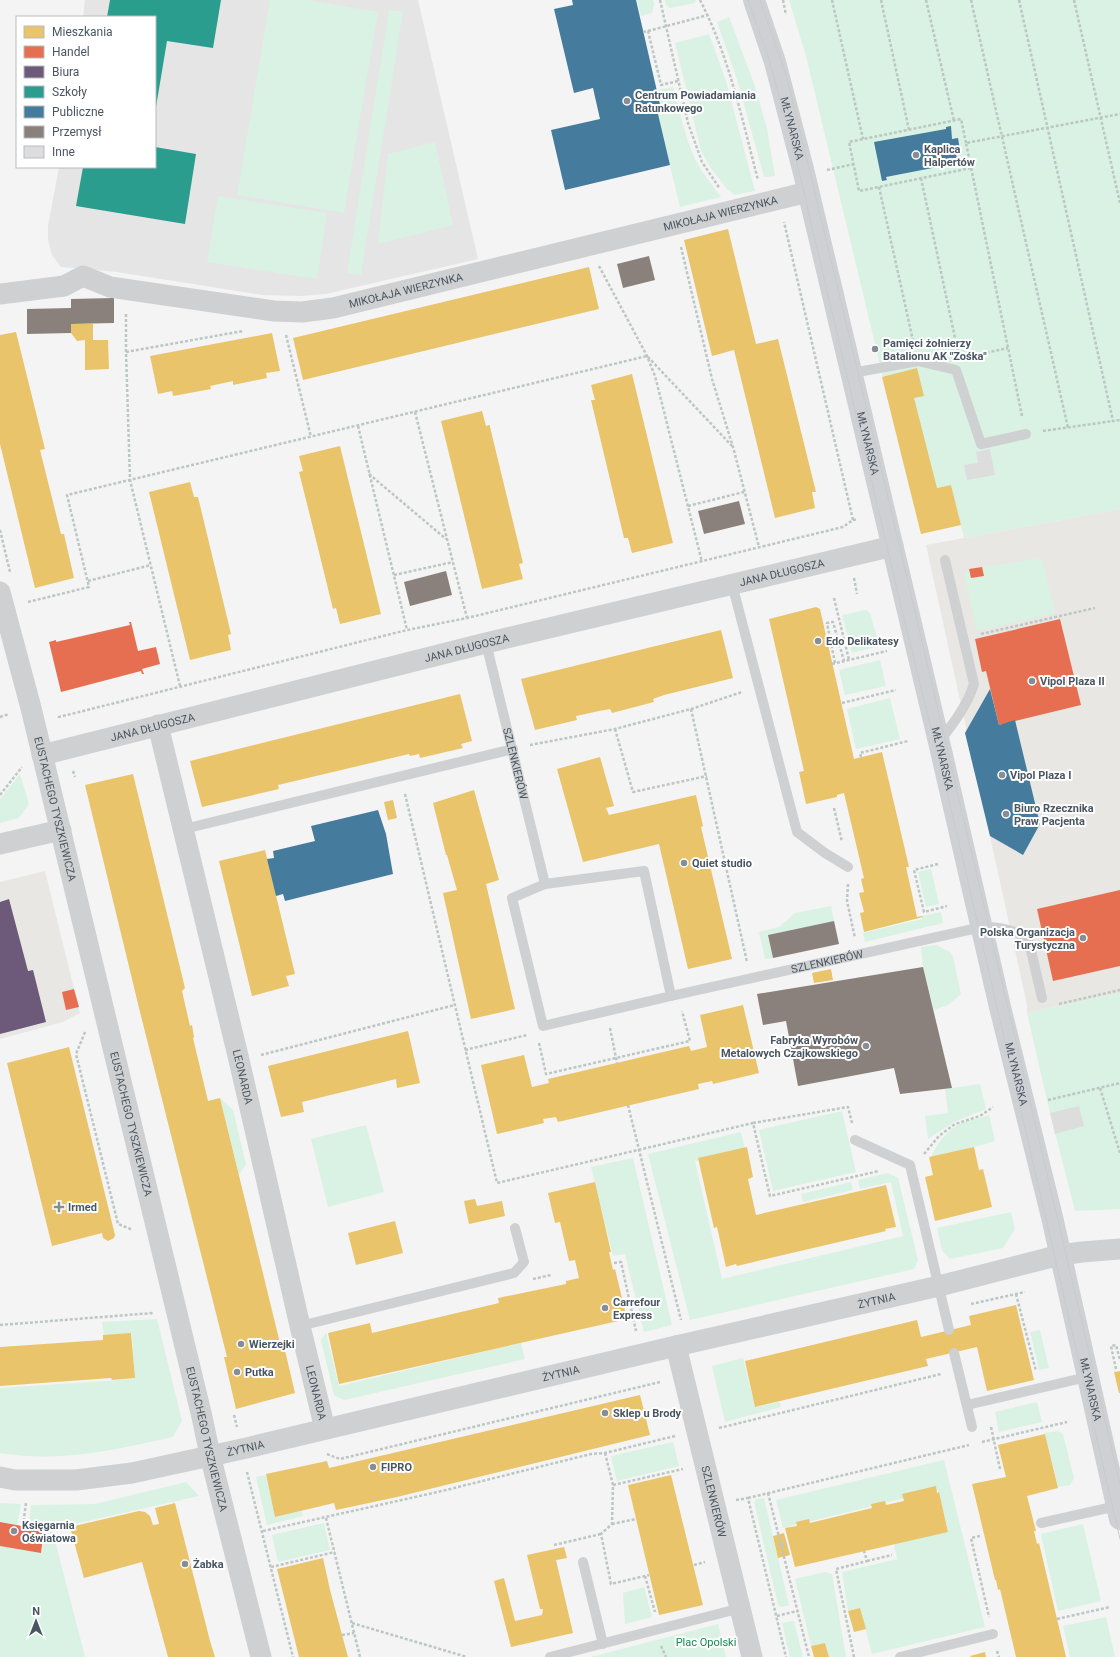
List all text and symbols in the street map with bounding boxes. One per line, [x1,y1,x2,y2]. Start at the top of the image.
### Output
legend [16,16,156,168]
text: Mieszkania [52,25,113,39]
text: Handel [52,45,90,59]
text: Biura [52,65,79,79]
text: Szkoły [52,85,87,99]
place label: Centrum Powiadamiania Ratunkowego [635,89,756,115]
street label: MŁYNARSKA [778,95,807,162]
marker: Centrum Powiadamiania Ratunkowego [622,96,632,106]
text: Publiczne [52,105,104,119]
text: Przemysł [52,125,102,139]
place label: Kaplica Halpertów [924,143,975,169]
text: Inne [52,145,75,159]
marker: Kaplica Halpertów [911,150,921,160]
street label: MIKOŁAJA WIERZYNKA [662,193,780,234]
street label: MIKOŁAJA WIERZYNKA [347,270,465,310]
place label: Pamięci żołnierzy Batalionu AK "Zośka" [883,337,987,363]
marker: Pamięci żołnierzy Batalionu AK "Zośka" [870,344,880,354]
street label: MŁYNARSKA [854,410,882,477]
street label: JANA DŁUGOSZA [738,556,826,589]
street label: JANA DŁUGOSZA [423,631,511,665]
place label: Edo Delikatesy [826,635,899,648]
marker: Edo Delikatesy [813,636,823,646]
place label: Vipol Plaza II [1040,675,1105,688]
marker: Vipol Plaza II [1027,676,1037,686]
street label: JANA DŁUGOSZA [109,710,197,744]
street label: SZLENKIERÓW [500,726,531,801]
street label: MŁYNARSKA [929,726,957,792]
street label: EUSTACHEGO TYSZKIEWICZA [32,735,79,883]
place label: Vipol Plaza I [1010,769,1071,782]
marker: Vipol Plaza I [997,770,1007,780]
place label: Biuro Rzecznika Praw Pacjenta [1014,802,1094,828]
marker: Biuro Rzecznika Praw Pacjenta [1001,809,1011,819]
place label: Quiet studio [692,857,752,870]
marker: Quiet studio [679,858,689,868]
place label: Polska Organizacja Turystyczna [980,926,1075,952]
marker: Polska Organizacja Turystyczna [1078,933,1088,943]
street label: SZLENKIERÓW [790,947,865,976]
place label: Fabryka Wyrobów Metalowych Czajkowskiego [721,1034,858,1060]
marker: Fabryka Wyrobów Metalowych Czajkowskiego [861,1041,871,1051]
street label: MŁYNARSKA [1003,1041,1031,1108]
street label: LEONARDA [230,1048,256,1106]
street label: EUSTACHEGO TYSZKIEWICZA [108,1050,155,1198]
marker: Irmed [53,1201,65,1213]
place label: Irmed [68,1201,97,1214]
street label: ŻYTNIA [856,1290,897,1311]
place label: Carrefour Express [613,1296,660,1322]
marker: Carrefour Express [600,1303,610,1313]
place label: Wierzejki [249,1338,295,1351]
marker: Wierzejki [236,1339,246,1349]
street label: MŁYNARSKA [1077,1356,1104,1423]
street label: ŻYTNIA [541,1362,582,1384]
street label: LEONARDA [303,1364,329,1422]
street label: EUSTACHEGO TYSZKIEWICZA [184,1365,231,1514]
place label: Putka [245,1366,274,1379]
marker: Putka [232,1367,242,1377]
place label: Sklep u Brody [613,1407,682,1420]
marker: Sklep u Brody [600,1408,610,1418]
street label: ŻYTNIA [226,1437,266,1459]
place label: FIPRO [381,1461,412,1474]
marker: FIPRO [368,1462,378,1472]
street label: SZLENKIERÓW [699,1464,729,1539]
place label: Księgarnia Oświatowa [22,1519,76,1545]
marker: Księgarnia Oświatowa [9,1526,19,1536]
place label: Żabka [193,1557,224,1571]
marker: Żabka [180,1559,190,1569]
north arrow [16,1601,56,1641]
text: N [32,1605,40,1618]
park label: Plac Opolski [676,1636,736,1649]

